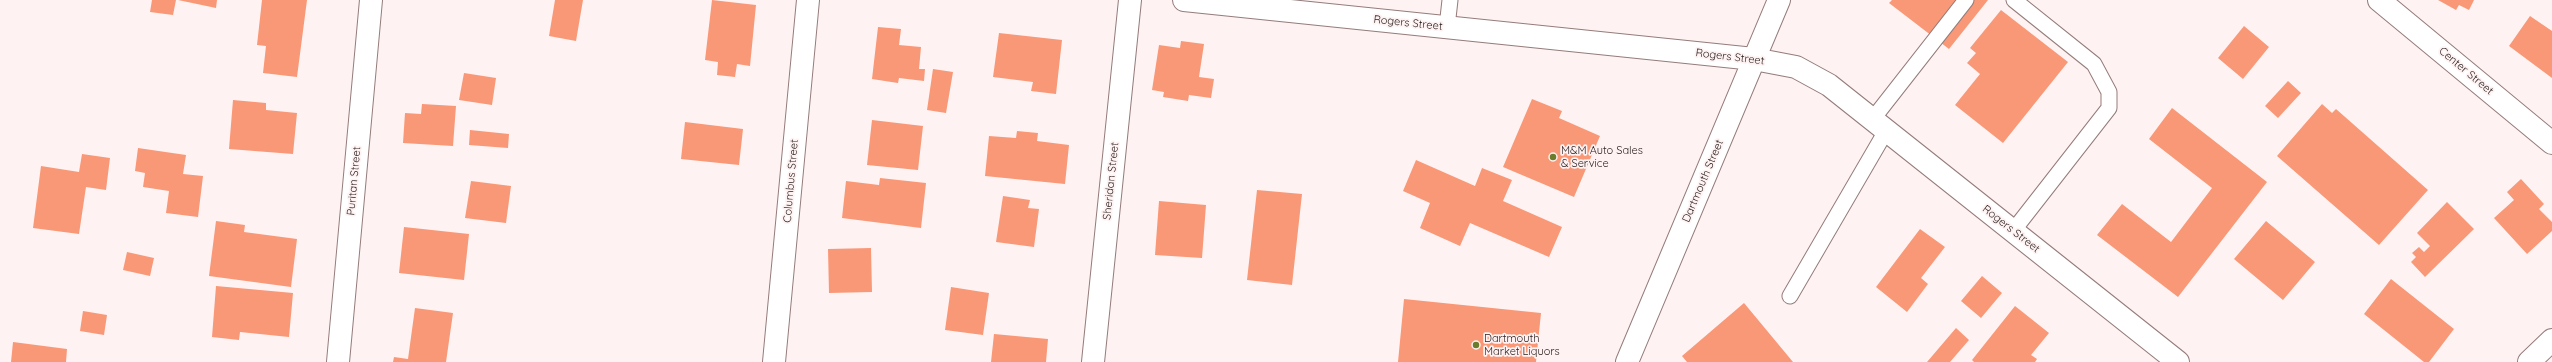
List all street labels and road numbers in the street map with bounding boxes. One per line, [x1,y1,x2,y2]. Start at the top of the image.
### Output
street label: Rogers Street [1373,13,1443,33]
street label: Center Street [2436,44,2496,98]
street label: Rogers Street [1695,46,1765,68]
street label: Dartmouth Street [1680,138,1726,224]
street label: Columbus Street [781,139,801,223]
street label: Sheridan Street [1100,142,1122,220]
street label: Puritan Street [344,146,364,216]
street label: Rogers Street [1980,202,2042,256]

